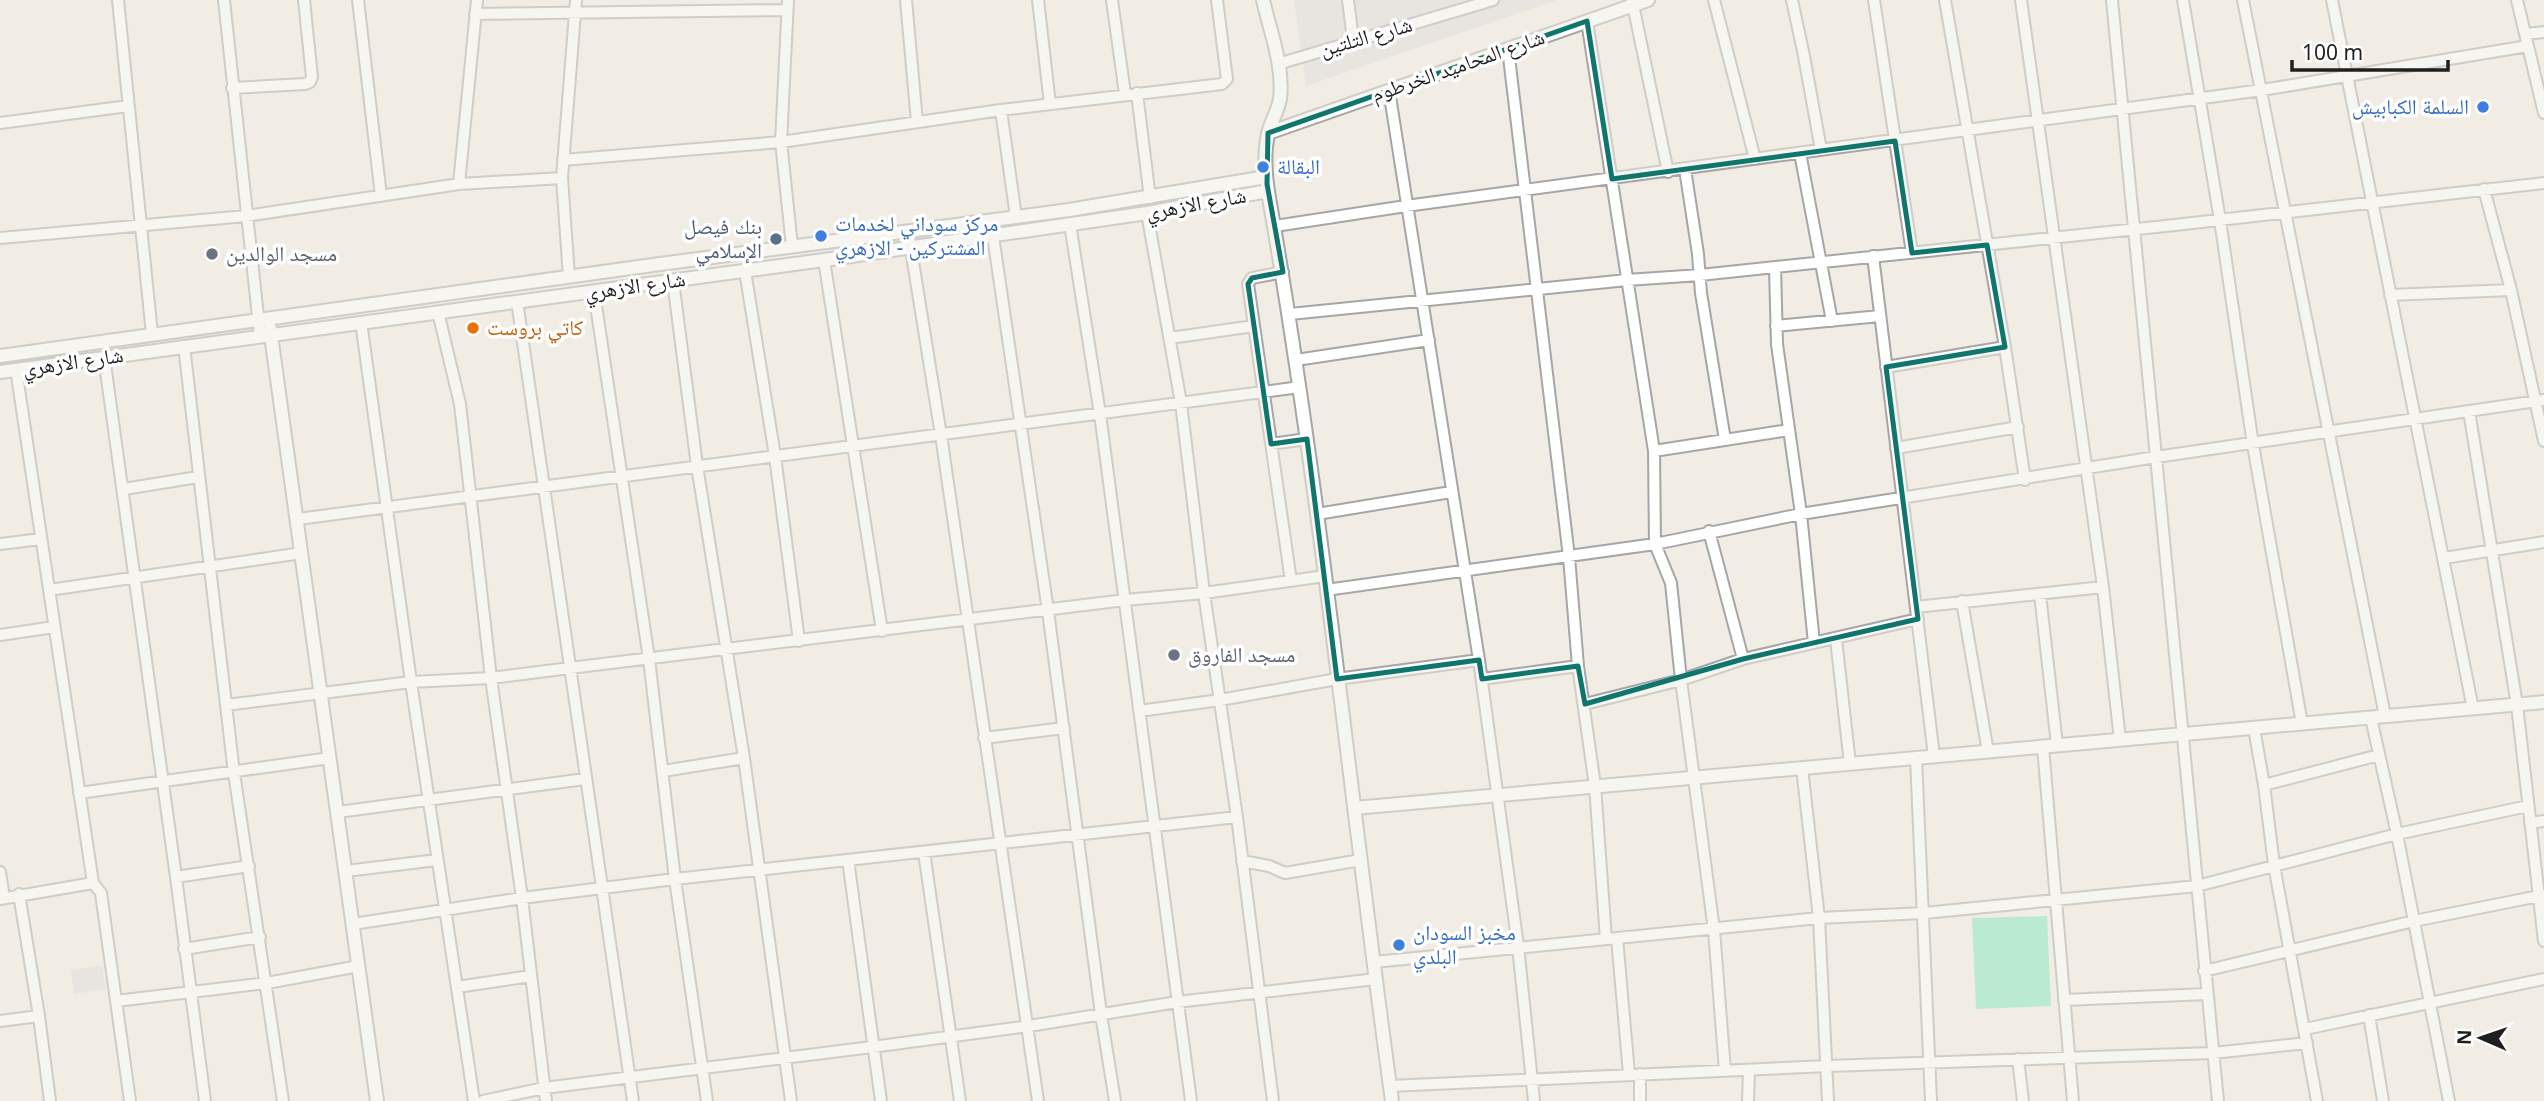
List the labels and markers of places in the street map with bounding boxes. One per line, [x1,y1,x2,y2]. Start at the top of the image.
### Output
place label: السلمة الكبابيش [2352,92,2469,120]
marker: السلمة الكبابيش [2475,99,2491,115]
place label: البقالة [1277,152,1320,180]
marker: البقالة [1255,159,1271,175]
place label: مركز سوداني لخدمات المشتركين - الازهري [835,209,998,264]
place label: بنك فيصل الإسلامي [684,212,762,267]
marker: مركز سوداني لخدمات المشتركين - الازهري [813,228,829,244]
marker: بنك فيصل الإسلامي [768,231,784,247]
place label: مسجد الوالدين [226,239,337,267]
marker: مسجد الوالدين [204,246,220,262]
place label: كاتي بروست [487,313,583,344]
marker: كاتي بروست [465,320,481,336]
place label: مسجد الفاروق [1188,640,1295,668]
marker: مسجد الفاروق [1166,647,1182,663]
place label: مخبز السودان البلدي [1413,918,1516,973]
marker: مخبز السودان البلدي [1391,937,1407,953]

